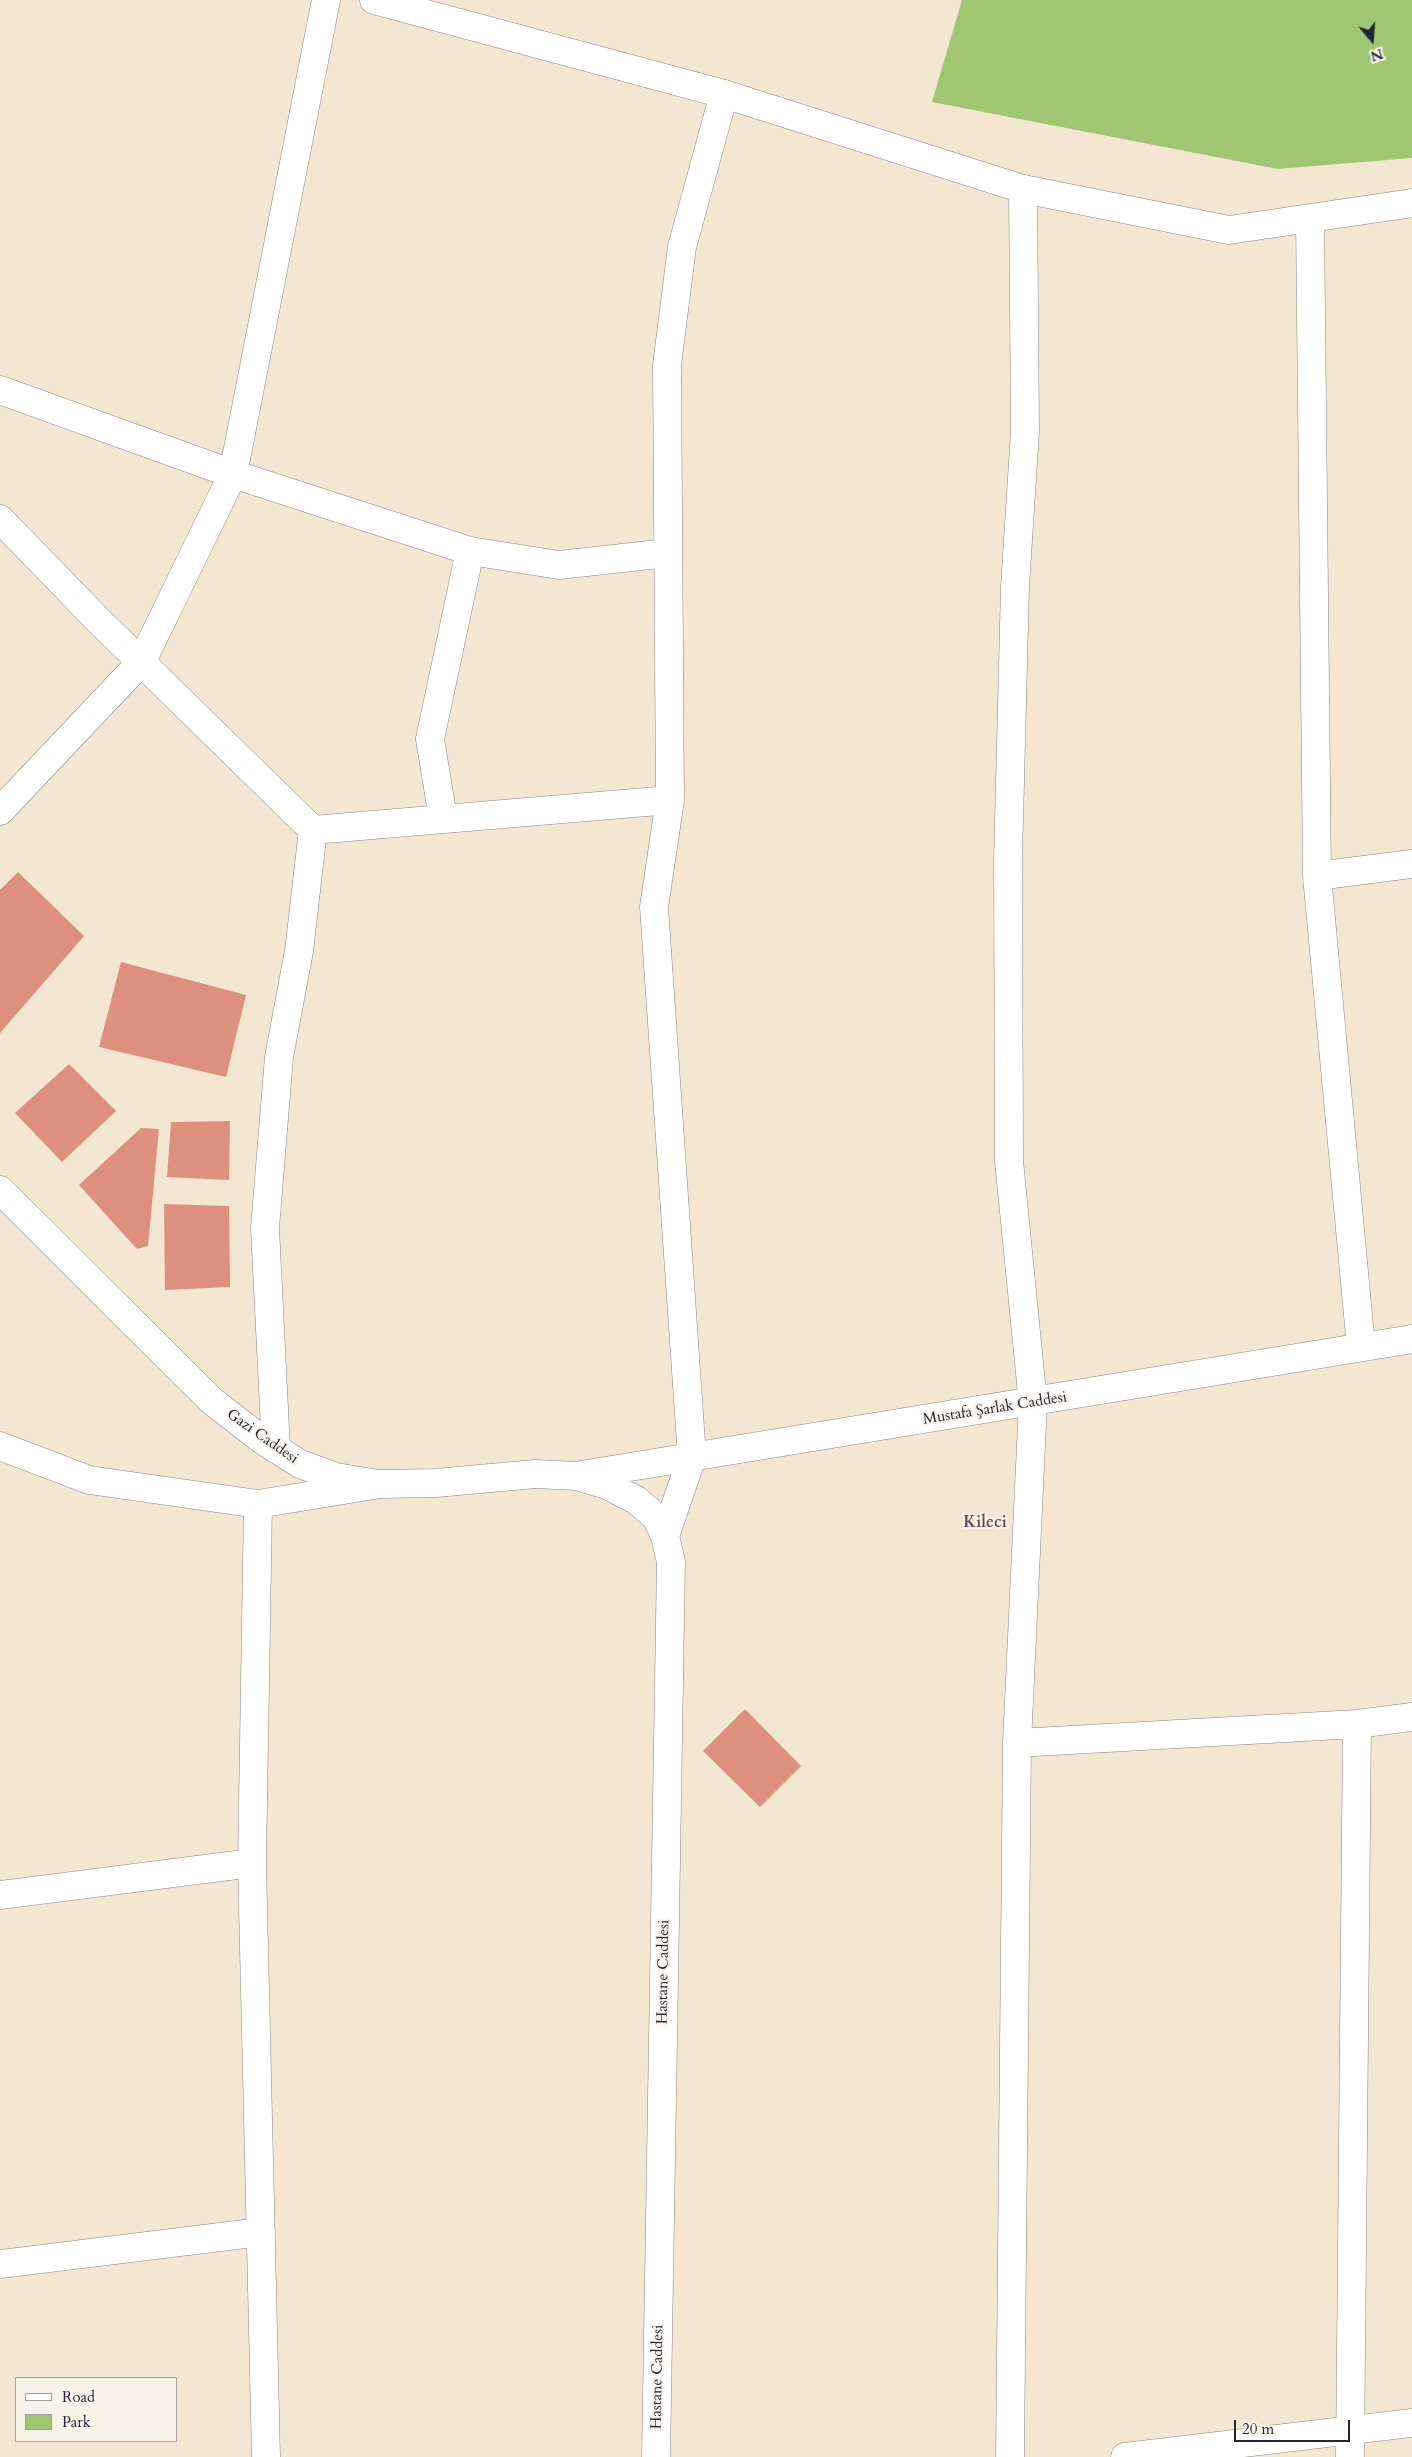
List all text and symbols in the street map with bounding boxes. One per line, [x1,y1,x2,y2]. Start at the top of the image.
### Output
north arrow [1347,15,1397,65]
text: N [1368,44,1386,66]
street label: Mustafa Şarlak Caddesi [922,1389,1068,1429]
street label: Gazi Caddesi [223,1406,301,1468]
district label: Kileci [963,1513,1007,1533]
street label: Hastane Caddesi [654,1920,674,2024]
street label: Hastane Caddesi [648,2325,668,2429]
legend [15,2377,178,2442]
text: Road [62,2387,95,2407]
scale bar [1237,2410,1353,2442]
text: Park [62,2412,91,2432]
text: 20 m [1242,2419,1274,2439]

